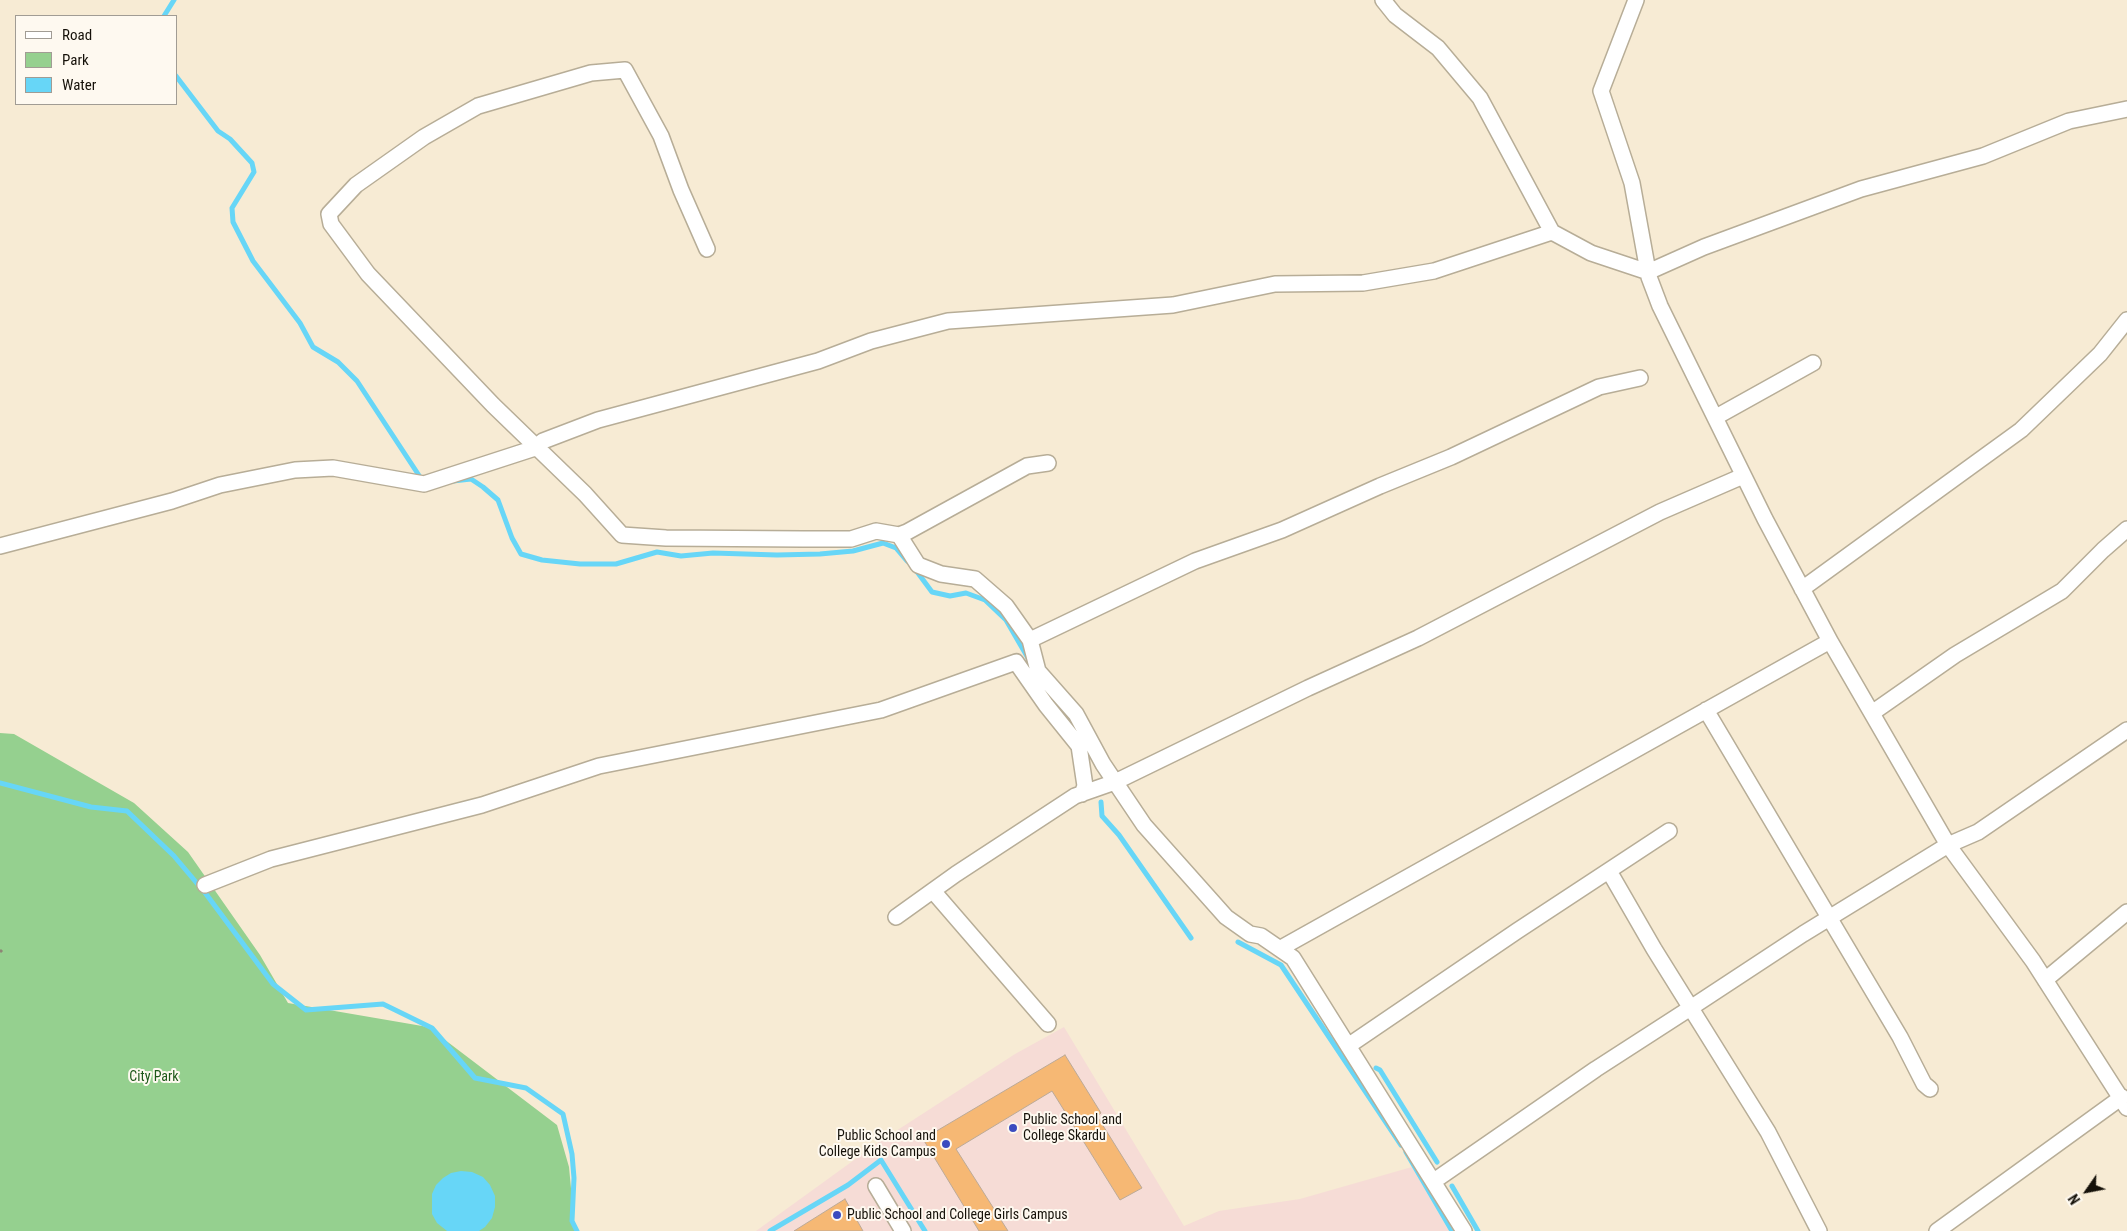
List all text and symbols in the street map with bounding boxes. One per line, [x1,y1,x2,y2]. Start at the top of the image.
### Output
legend [15,15,178,105]
text: Road [62,26,92,44]
text: Park [62,51,89,69]
text: Water [62,76,96,94]
park label: City Park [129,1069,179,1085]
place label: Public School and College Skardu [1023,1112,1122,1144]
marker: Public School and College Skardu [1007,1122,1019,1134]
place label: Public School and College Kids Campus [819,1128,936,1160]
marker: Public School and College Kids Campus [940,1138,952,1150]
north arrow [2062,1166,2112,1216]
text: N [2065,1191,2083,1207]
place label: Public School and College Girls Campus [847,1207,1068,1223]
marker: Public School and College Girls Campus [831,1209,843,1221]

